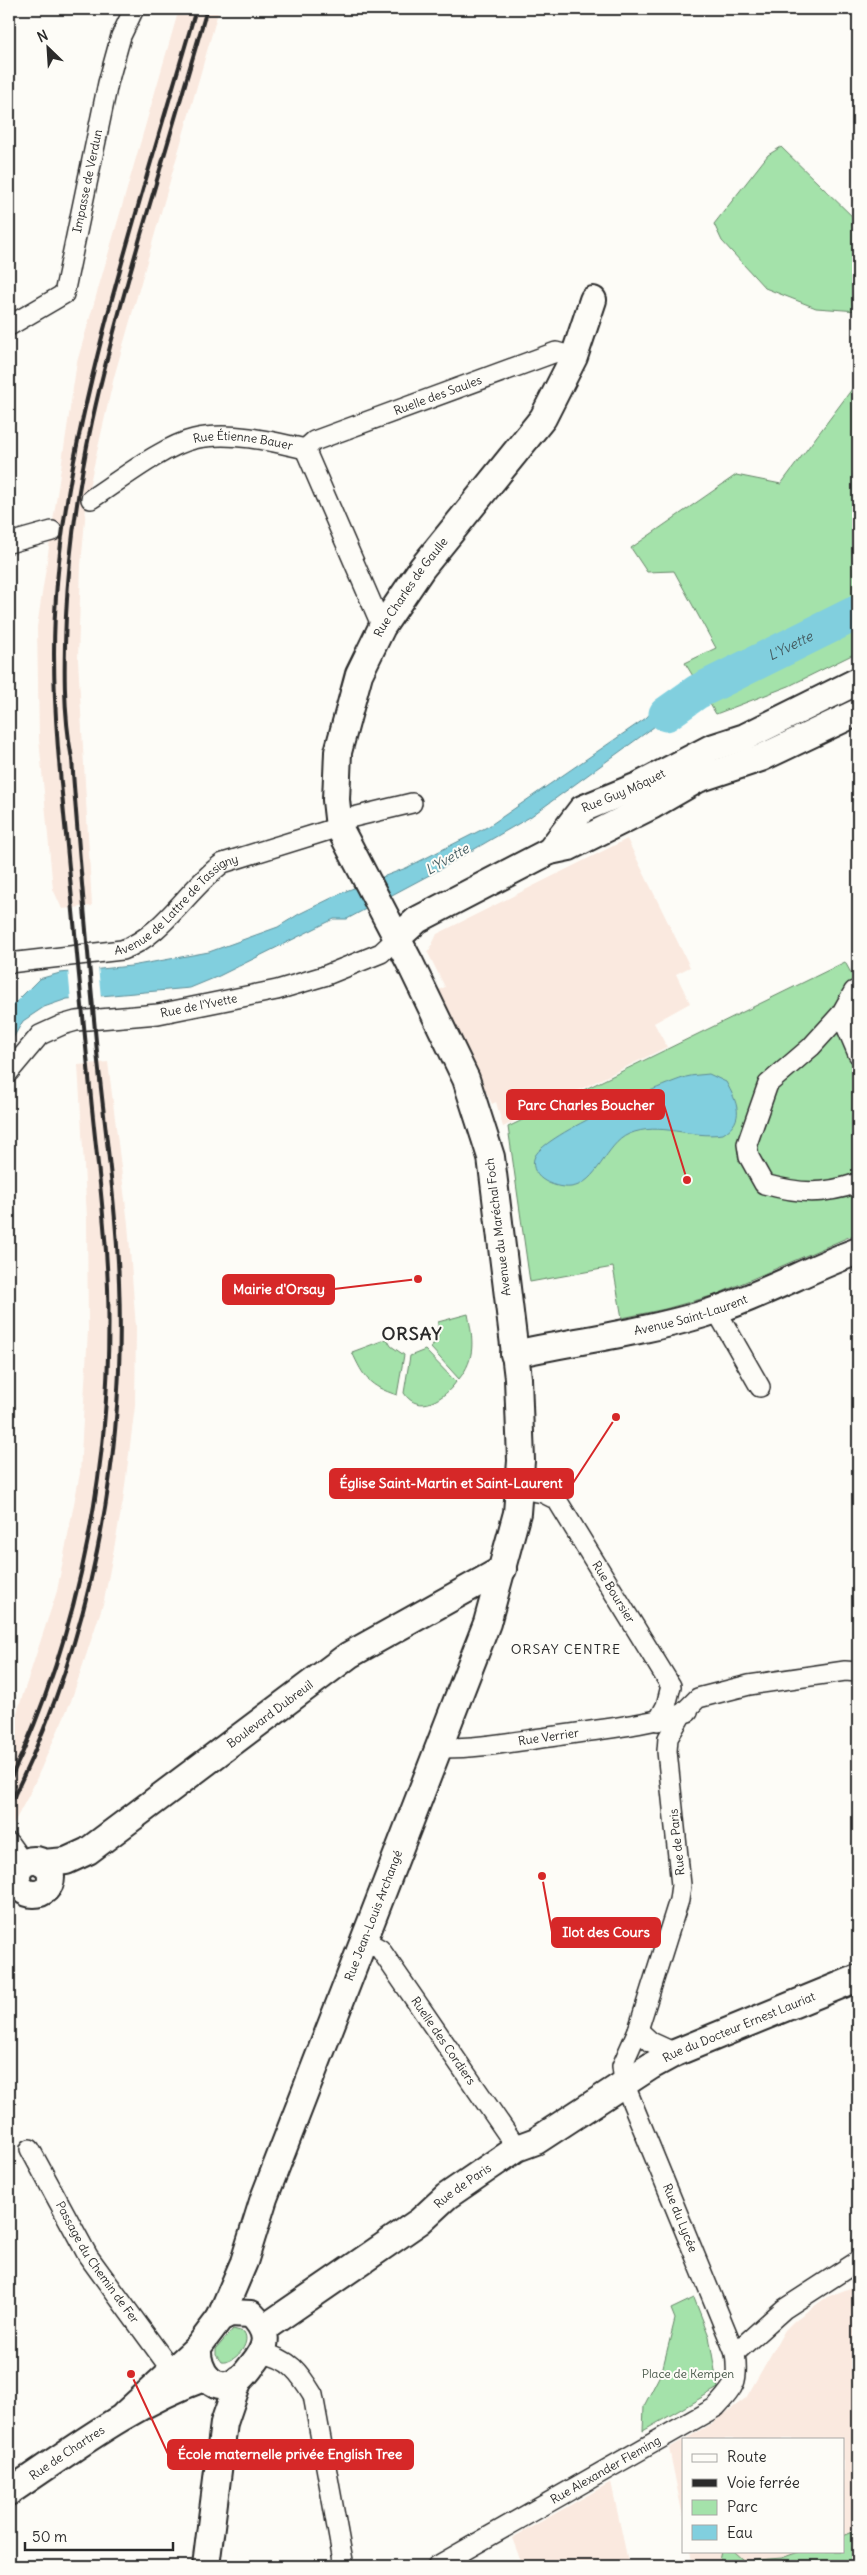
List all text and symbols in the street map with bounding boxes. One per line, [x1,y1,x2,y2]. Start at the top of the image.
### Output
north arrow [22,22,72,72]
text: N [34,26,51,46]
street label: Impasse de Verdun [69,128,105,234]
street label: Ruelle des Saules [392,372,484,418]
street label: Rue Étienne Bauer [192,428,294,453]
street label: Rue Charles de Gaulle [370,534,451,639]
water label: L'Yvette [765,626,817,664]
street label: Rue Guy Môquet [579,765,667,815]
water label: L'Yvette [422,839,473,879]
street label: Avenue de Lattre de Tassigny [114,851,240,958]
street label: Rue de l'Yvette [159,990,239,1020]
callout: Parc Charles Boucher [507,1090,664,1119]
text: Parc Charles Boucher [517,1096,655,1114]
street label: Avenue du Maréchal Foch [482,1157,513,1297]
callout: Mairie d'Orsay [223,1275,334,1304]
text: Mairie d'Orsay [233,1280,325,1298]
street label: Avenue Saint-Laurent [633,1291,749,1338]
district label: ORSAY [381,1322,443,1345]
callout: Église Saint-Martin et Saint-Laurent [330,1469,573,1498]
text: Église Saint-Martin et Saint-Laurent [340,1474,563,1492]
street label: Rue Boursier [589,1558,639,1626]
district label: ORSAY CENTRE [511,1640,621,1658]
street label: Boulevard Dubreuil [224,1677,316,1751]
street label: Rue Verrier [517,1725,580,1748]
street label: Rue de Paris [666,1808,687,1876]
street label: Rue Jean-Louis Archangé [341,1848,405,1983]
callout: Ilot des Cours [552,1918,660,1947]
text: Ilot des Cours [562,1923,650,1941]
street label: Rue du Docteur Ernest Lauriat [660,1988,817,2065]
street label: Ruelle des Cordiers [408,1994,479,2088]
street label: Rue de Paris [431,2160,494,2211]
street label: Rue du Lycée [660,2181,701,2254]
street label: Passage du Chemin de Fer [53,2198,143,2326]
park label: Place de Kempen [642,2366,734,2381]
street label: Rue de Chartres [26,2422,107,2483]
street label: Rue Alexander Fleming [548,2432,663,2507]
legend [682,2438,844,2552]
callout: École maternelle privée English Tree [168,2440,413,2469]
text: École maternelle privée English Tree [178,2445,403,2463]
text: Route [727,2447,767,2466]
text: Voie ferrée [727,2473,800,2492]
text: Parc [727,2497,758,2516]
scale bar [25,2520,172,2552]
text: Eau [727,2523,753,2542]
text: 50 m [32,2527,67,2546]

